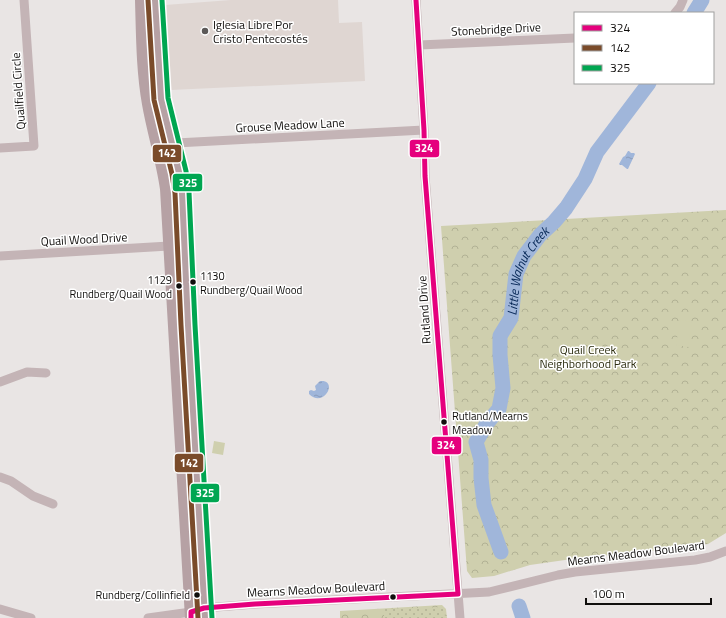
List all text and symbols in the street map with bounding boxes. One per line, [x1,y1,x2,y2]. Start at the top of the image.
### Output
legend [574,12,714,84]
place label: Iglesia Libre Por Cristo Pentecostés [213,15,308,48]
street label: Stonebridge Drive [451,17,541,41]
text: 324 [610,18,630,37]
marker: Iglesia Libre Por Cristo Pentecostés [200,26,210,36]
text: 142 [610,38,630,57]
street label: Quailfield Circle [6,52,30,130]
text: 325 [610,58,630,77]
street label: Grouse Meadow Lane [235,113,345,137]
line badge: 324 [409,139,440,158]
text: 324 [415,140,433,156]
line badge: 142 [152,144,182,163]
text: 142 [158,145,176,161]
line badge: 325 [172,173,203,192]
text: 325 [179,175,197,191]
water label: Little Walnut Creek [501,220,555,316]
street label: Quail Wood Drive [40,227,128,251]
place label: 1130 Rundberg/Quail Wood [200,268,303,298]
place label: 1129 Rundberg/Quail Wood [70,272,172,302]
street label: Rutland Drive [412,275,436,345]
marker: 1130 Rundberg/Quail Wood [188,277,198,287]
marker: 1129 Rundberg/Quail Wood [174,281,184,291]
park label: Quail Creek Neighborhood Park [539,340,637,373]
place label: Rutland/Mearns Meadow [452,408,528,438]
marker: Rutland/Mearns Meadow [439,417,449,427]
line badge: 324 [431,436,462,455]
text: 324 [437,437,455,453]
line badge: 142 [174,453,204,473]
text: 142 [180,455,198,471]
line badge: 325 [190,483,220,503]
text: 325 [196,485,214,501]
street label: Mearns Meadow Boulevard [566,535,706,571]
street label: Mearns Meadow Boulevard [246,576,386,602]
scale bar [586,580,711,606]
text: 100 m [592,584,625,603]
place label: Rundberg/Collinfield [95,587,190,603]
marker: Rundberg/Collinfield [192,590,202,600]
unlabelled marker [388,592,398,602]

